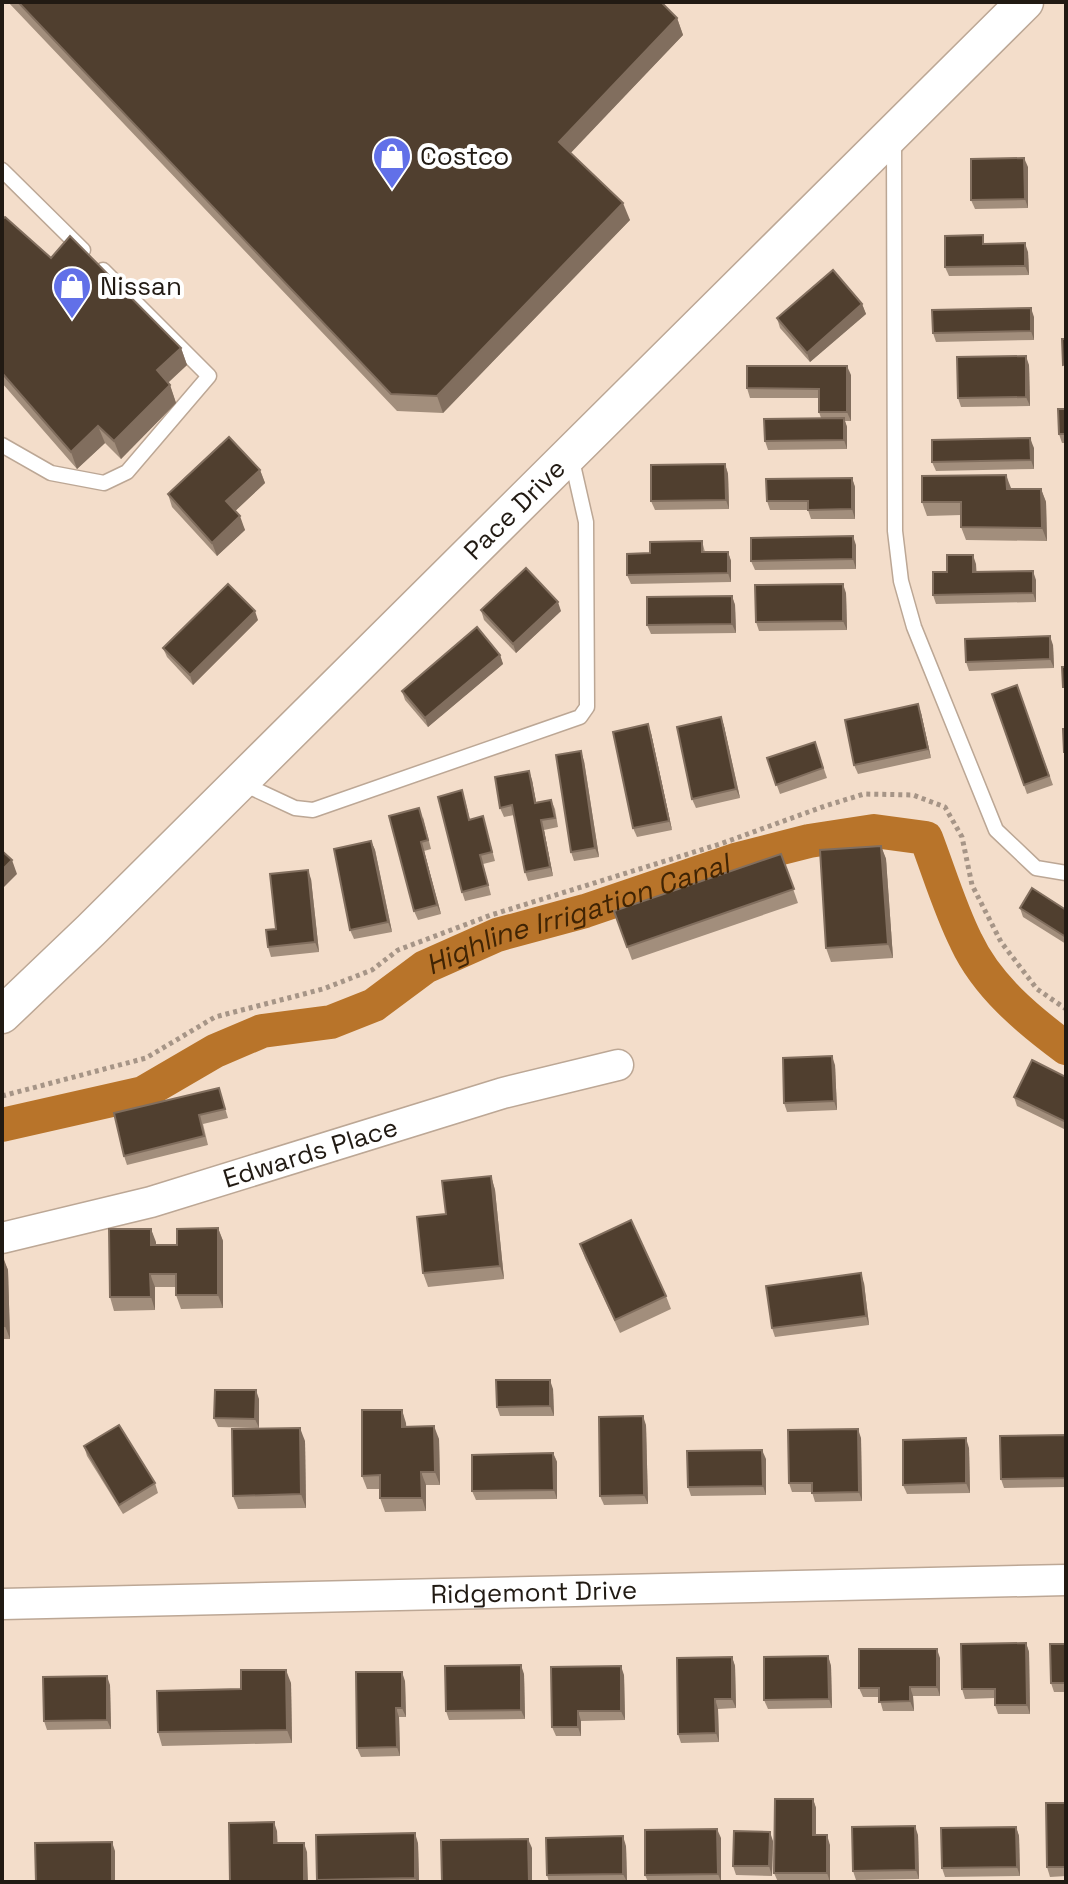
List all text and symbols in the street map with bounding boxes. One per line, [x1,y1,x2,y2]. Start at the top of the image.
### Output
shop icon: Costco [371,135,413,190]
place label: Costco [420,139,509,173]
shop icon: Nissan [51,265,93,320]
place label: Nissan [100,269,182,303]
street label: Pace Drive [456,451,573,567]
water label: Highline Irrigation Canal [420,844,737,983]
street label: Edwards Place [219,1110,402,1196]
street label: Ridgemont Drive [430,1573,638,1611]

